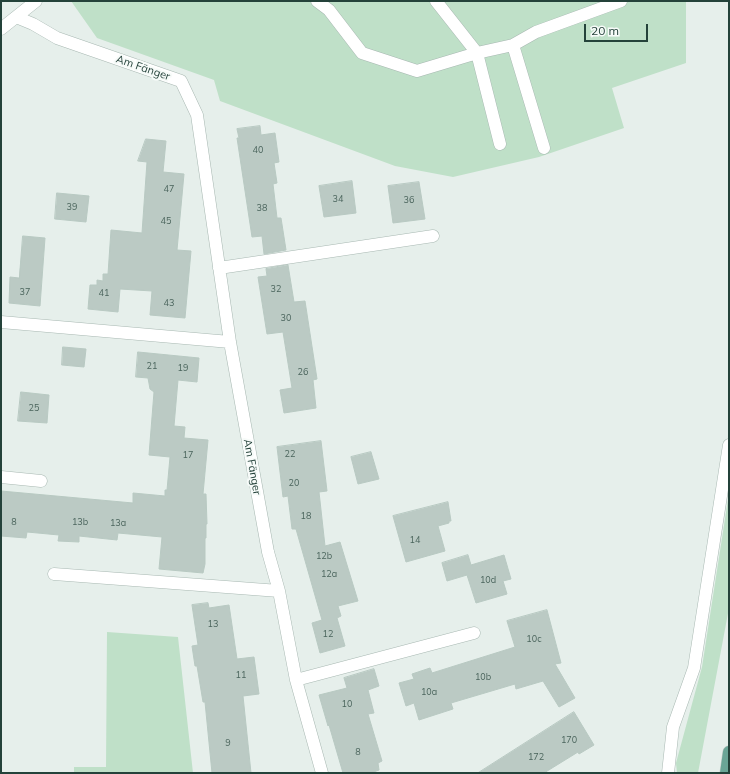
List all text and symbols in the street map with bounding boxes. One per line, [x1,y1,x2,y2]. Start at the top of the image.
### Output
scale bar [586,16,650,42]
text: 20 m [591,23,619,38]
street label: Am Fänger [114,53,172,83]
house number: 40 [253,145,263,155]
house number: 47 [164,184,174,194]
house number: 34 [333,194,343,204]
house number: 36 [404,195,414,205]
house number: 39 [67,202,77,212]
house number: 38 [257,203,267,213]
house number: 45 [161,216,171,226]
house number: 32 [271,284,281,294]
house number: 37 [20,287,30,297]
house number: 41 [99,288,109,298]
house number: 43 [164,298,174,308]
house number: 30 [281,313,291,323]
house number: 21 [147,361,157,371]
house number: 19 [178,363,188,373]
house number: 26 [298,367,308,377]
house number: 25 [29,403,39,413]
street label: Am Fänger [241,438,263,496]
house number: 22 [285,449,295,459]
house number: 17 [183,450,193,460]
house number: 20 [289,478,299,488]
house number: 18 [301,511,311,521]
house number: 8 [11,517,17,527]
house number: 13b [72,517,88,527]
house number: 13a [110,518,126,528]
house number: 14 [410,535,420,545]
house number: 12b [316,551,332,561]
house number: 12a [321,569,337,579]
house number: 10d [480,575,496,585]
house number: 13 [208,619,218,629]
house number: 12 [323,629,333,639]
house number: 10c [526,634,542,644]
house number: 11 [236,670,246,680]
house number: 10b [475,672,491,682]
house number: 10a [421,687,437,697]
house number: 10 [342,699,352,709]
house number: 170 [561,735,577,745]
house number: 9 [225,738,231,748]
house number: 8 [355,747,361,757]
house number: 172 [528,752,544,762]

